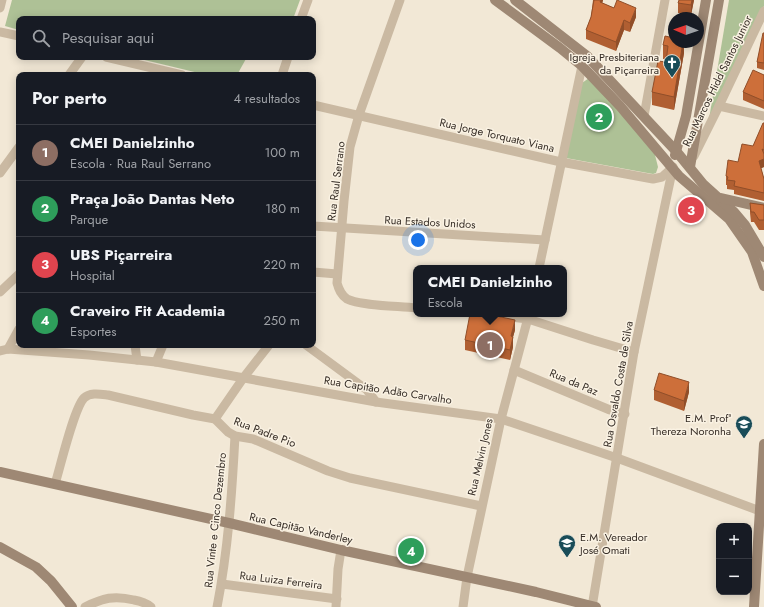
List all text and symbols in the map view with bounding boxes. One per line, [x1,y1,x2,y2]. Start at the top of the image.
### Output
north arrow [668,12,704,48]
street label: Rua Marcos Hidd Santos Junior [678,12,756,149]
search box [16,16,316,60]
icon: search [30,27,52,49]
text: Pesquisar aqui [62,27,154,49]
place label: Igreja Presbiteriana da Piçarreira [569,49,659,78]
church icon: Igreja Presbiteriana da Piçarreira [662,53,682,78]
text: Por perto [32,86,107,110]
text: 4 resultados [233,89,300,108]
pin: 2 [586,102,612,132]
street label: Rua Jorge Torquato Viana [438,114,556,156]
text: CMEI Danielzinho [70,132,195,154]
street label: Rua Raul Serrano [323,140,349,222]
text: 1 [42,143,48,162]
text: 100 m [265,143,300,162]
text: Escola · Rua Raul Serrano [70,154,211,173]
text: Praça João Dantas Neto [70,188,235,210]
pin: 3 [678,195,704,225]
text: 2 [41,199,49,218]
text: 180 m [265,199,300,218]
text: Parque [70,210,108,229]
street label: Rua Estados Unidos [384,212,477,232]
your location [408,230,428,250]
text: UBS Piçarreira [70,244,172,266]
text: 3 [41,255,49,274]
text: 220 m [263,255,300,274]
popup [413,265,567,317]
text: Hospital [70,266,115,285]
text: CMEI Danielzinho [428,271,552,293]
text: Escola [428,293,463,312]
text: Craveiro Fit Academia [70,300,225,322]
text: 4 [40,311,50,330]
text: 250 m [263,311,300,330]
street label: Rua Osvaldo Costa de Silva [599,320,637,448]
text: Esportes [70,322,116,341]
pin: 1 [477,330,503,360]
street label: Rua da Paz [547,365,601,399]
street label: Rua Capitão Adão Carvalho [323,372,453,408]
place label: E.M. Profª Thereza Noronha [651,410,731,439]
street label: Rua Padre Pio [232,413,298,451]
school or university icon: E.M. Profª Thereza Noronha [734,414,754,439]
street label: Rua Melvin Jones [463,416,497,497]
street label: Rua Vinte e Cinco Dezembro [200,452,230,588]
street label: Rua Capitão Vanderley [248,508,354,548]
map controls [716,523,752,595]
button: + [716,523,752,559]
place label: E.M. Vereador José Omati [578,529,648,558]
school or university icon: E.M. Vereador José Omati [557,533,577,558]
pin: 4 [398,536,424,566]
button: − [716,559,752,595]
street label: Rua Luiza Ferreira [239,567,323,593]

